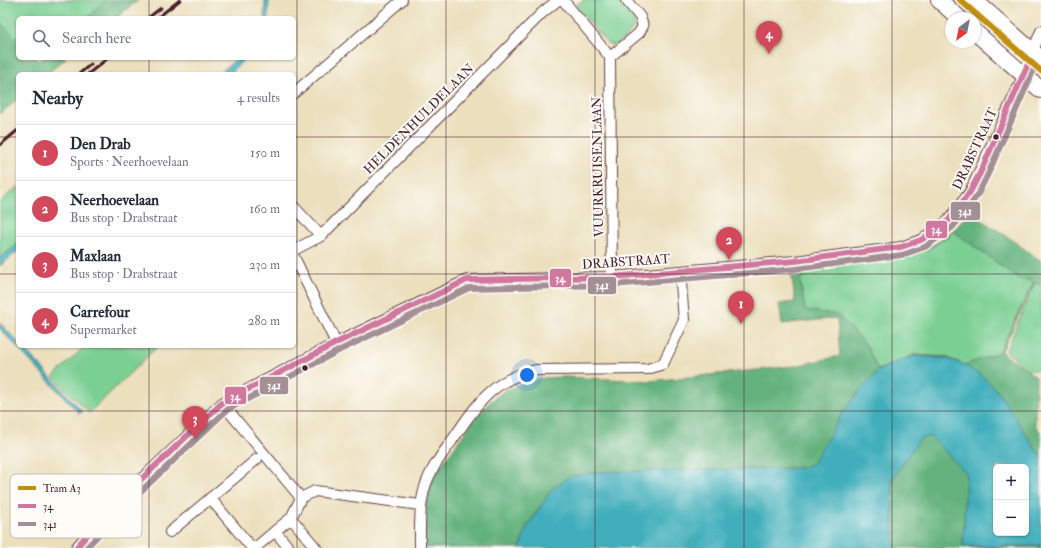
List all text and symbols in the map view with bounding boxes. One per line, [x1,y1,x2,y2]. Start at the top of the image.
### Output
north arrow [945,12,981,48]
search box [16,16,296,60]
pin: 4 [756,21,782,54]
icon: search [30,27,52,49]
text: Search here [62,29,131,48]
street label: HELDENHULDELAAN [360,60,478,178]
text: Nearby [32,88,83,109]
text: 4 results [237,90,280,106]
street label: VUURKRUISENLAAN [589,96,607,237]
street label: DRABSTRAAT [949,105,1001,192]
unlabelled marker [991,132,1001,142]
text: Den Drab [70,135,131,154]
text: 1 [43,145,47,161]
text: 150 m [250,145,280,161]
text: Sports · Neerhoevelaan [70,154,189,170]
text: Neerhoevelaan [70,191,159,210]
text: 2 [42,201,48,217]
text: 160 m [249,201,280,217]
line badge: 341 [950,201,981,221]
text: 341 [958,205,972,219]
text: Bus stop · Drabstraat [70,210,178,226]
line badge: 34 [925,220,948,239]
text: 34 [931,223,942,237]
pin: 2 [716,227,742,260]
text: Maxlaan [70,247,121,266]
street label: DRABSTRAAT [581,251,671,273]
text: 3 [43,257,48,273]
text: 230 m [249,257,280,273]
text: Bus stop · Drabstraat [70,266,178,282]
line badge: 34 [549,268,572,288]
text: 34 [555,272,566,286]
line badge: 341 [587,276,617,295]
text: 341 [595,279,609,293]
pin: 1 [728,291,754,324]
text: Carrefour [70,303,130,322]
text: 4 [41,313,49,329]
text: 280 m [248,313,280,329]
text: Supermarket [70,322,137,338]
unlabelled marker [300,363,310,373]
your location [517,365,537,385]
line badge: 341 [259,376,289,395]
text: 341 [267,379,281,393]
line badge: 34 [224,386,247,405]
text: 34 [230,390,241,404]
pin: 3 [182,406,208,439]
map controls [993,464,1029,536]
button: + [993,464,1029,500]
legend [10,474,142,538]
text: Tram A3 [43,482,81,495]
text: 34 [43,500,54,513]
button: − [993,500,1029,536]
text: 341 [43,518,57,531]

